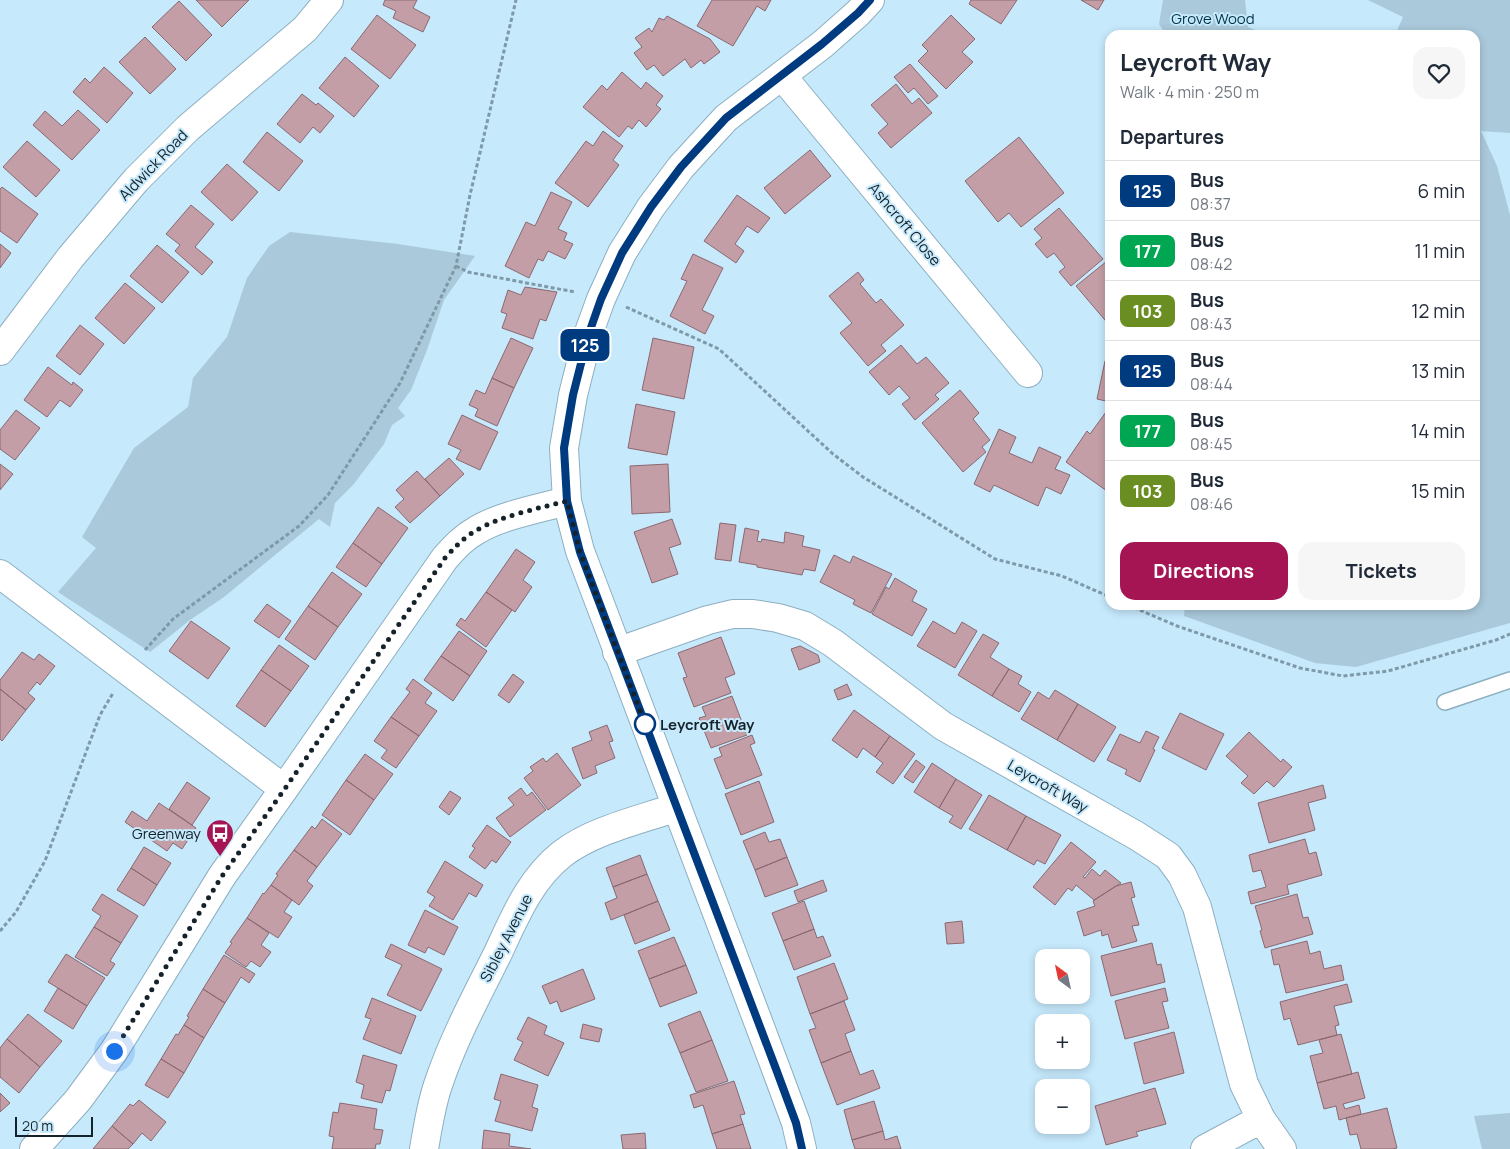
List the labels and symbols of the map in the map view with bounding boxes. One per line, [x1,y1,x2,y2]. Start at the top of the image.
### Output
park label: Grove Wood [1171,8,1255,29]
street label: Aldwick Road [114,125,192,205]
street label: Ashcroft Close [864,178,946,270]
line badge: 125 [556,329,614,361]
marker: Leycroft Way [634,713,656,735]
place label: Leycroft Way [660,714,755,735]
street label: Leycroft Way [1004,754,1092,818]
bus stop icon: Greenway [205,818,235,857]
place label: Greenway [132,823,201,844]
street label: Sibley Avenue [475,890,537,986]
north arrow [1035,949,1090,1004]
your location [102,1039,127,1064]
scale bar [15,1114,92,1137]

